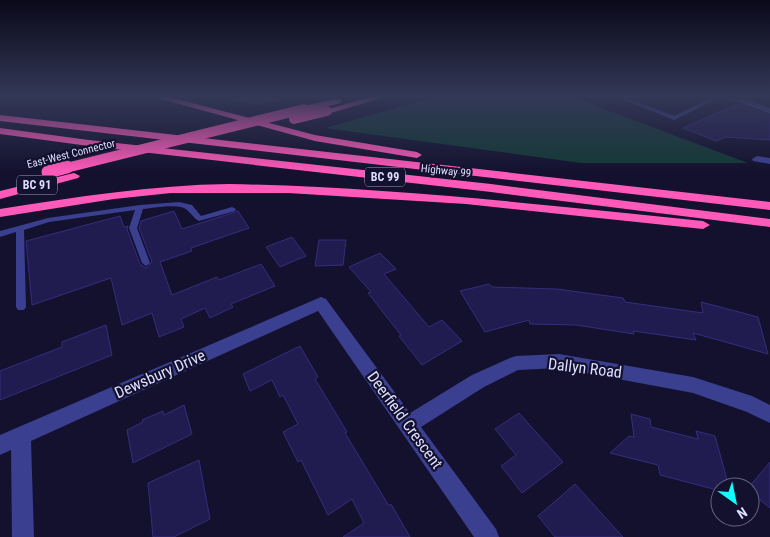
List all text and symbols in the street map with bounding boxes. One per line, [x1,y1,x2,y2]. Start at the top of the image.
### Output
street label: East-West Connector [25,137,117,171]
street label: Highway 99 [420,162,472,180]
road number: BC 99 [365,168,405,186]
road number: BC 91 [17,176,57,194]
street label: Dewsbury Drive [112,346,208,402]
street label: Dallyn Road [547,354,623,382]
street label: Deerfield Crescent [363,368,447,473]
north arrow [710,477,760,527]
text: N [734,504,750,522]

